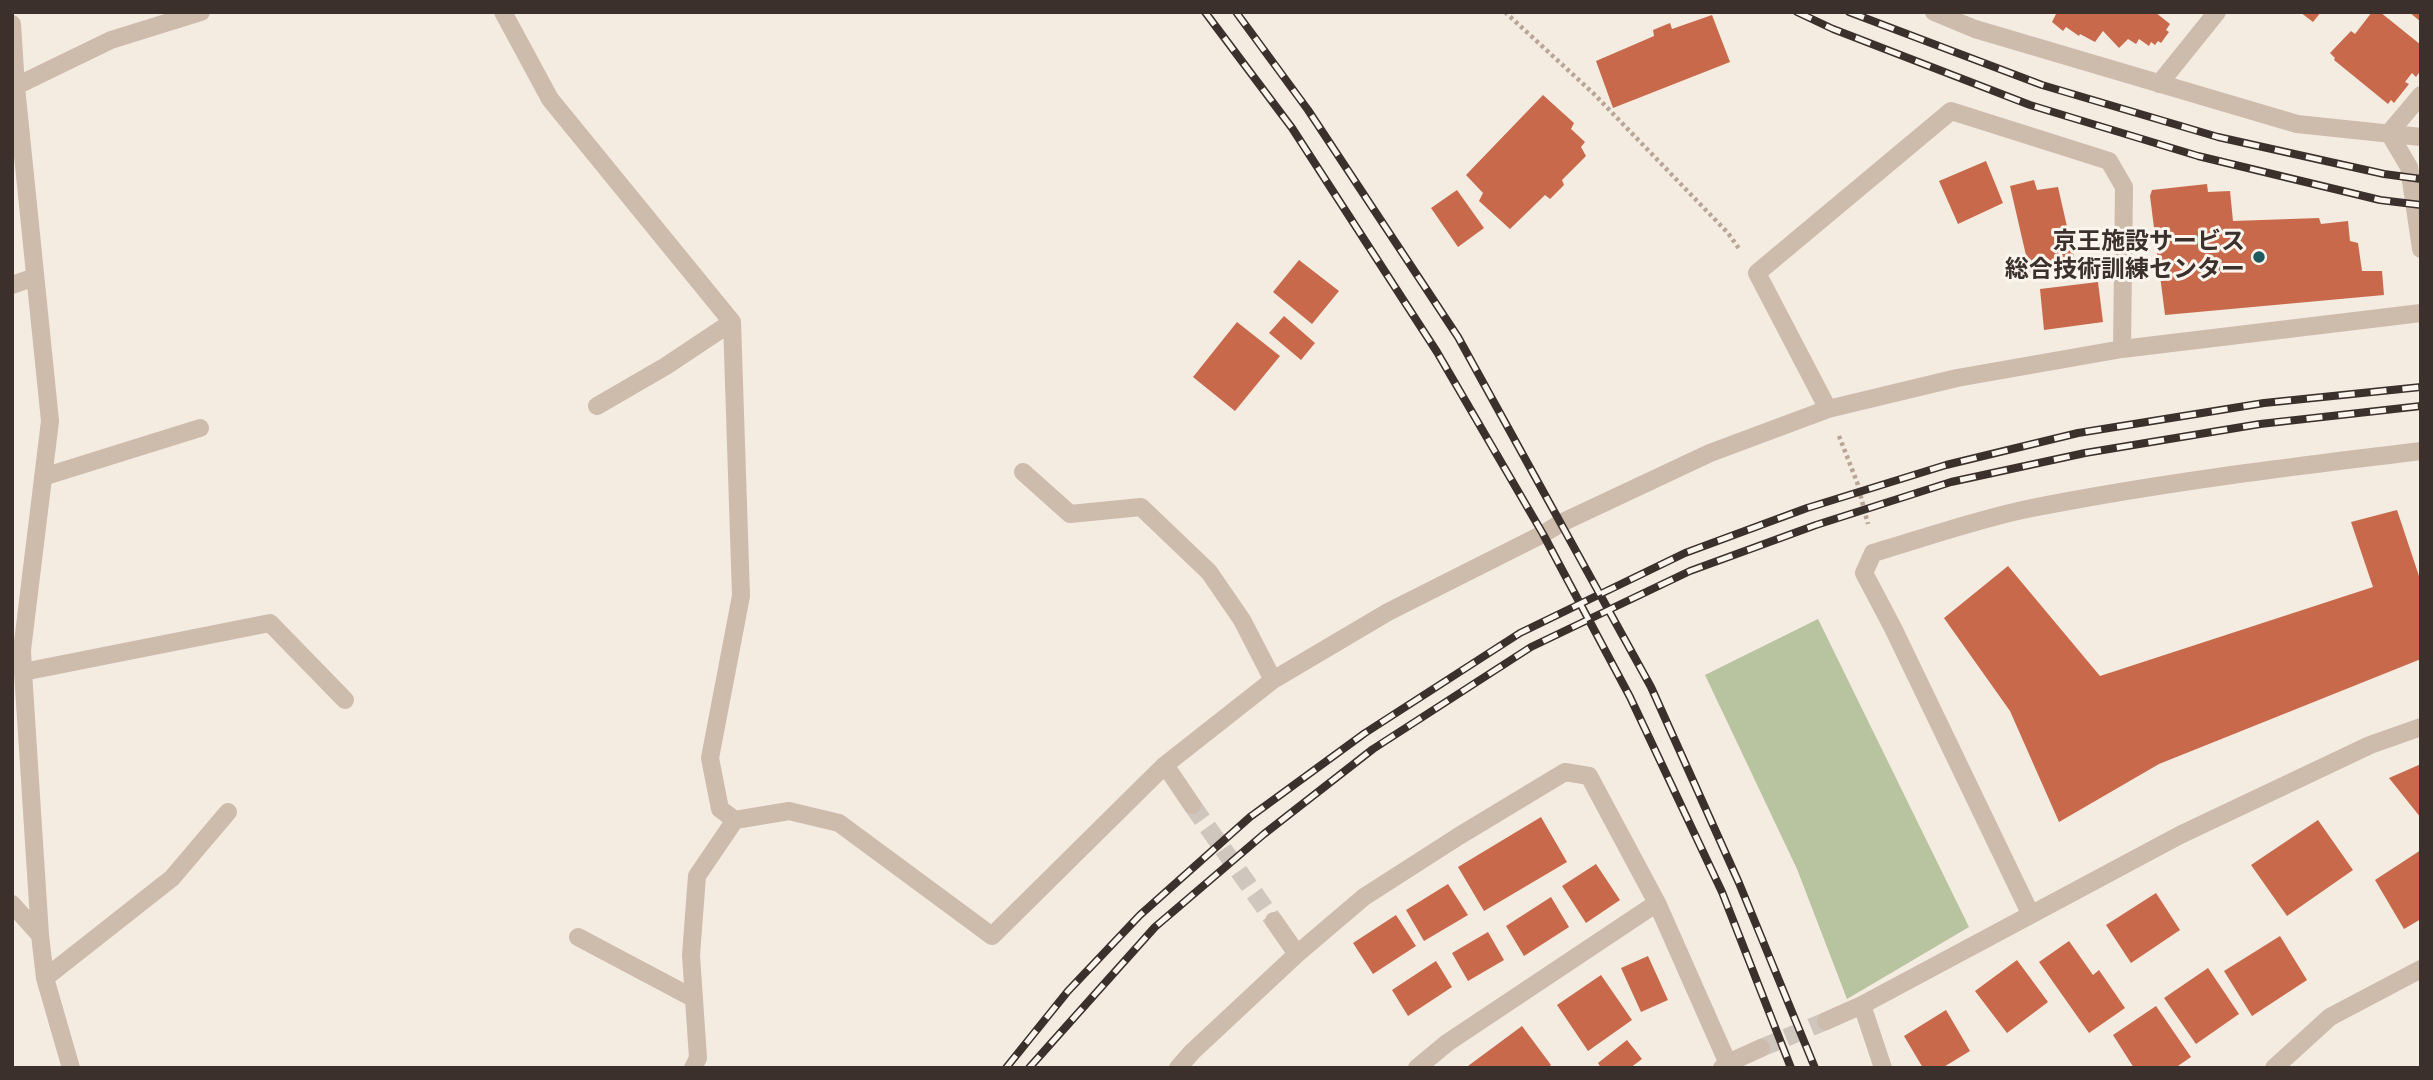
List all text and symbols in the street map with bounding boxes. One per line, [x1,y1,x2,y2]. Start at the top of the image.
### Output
place label: 京王施設サービス 総合技術訓練センター [2005,229,2245,285]
marker: 京王施設サービス 総合技術訓練センター [2251,249,2267,265]

